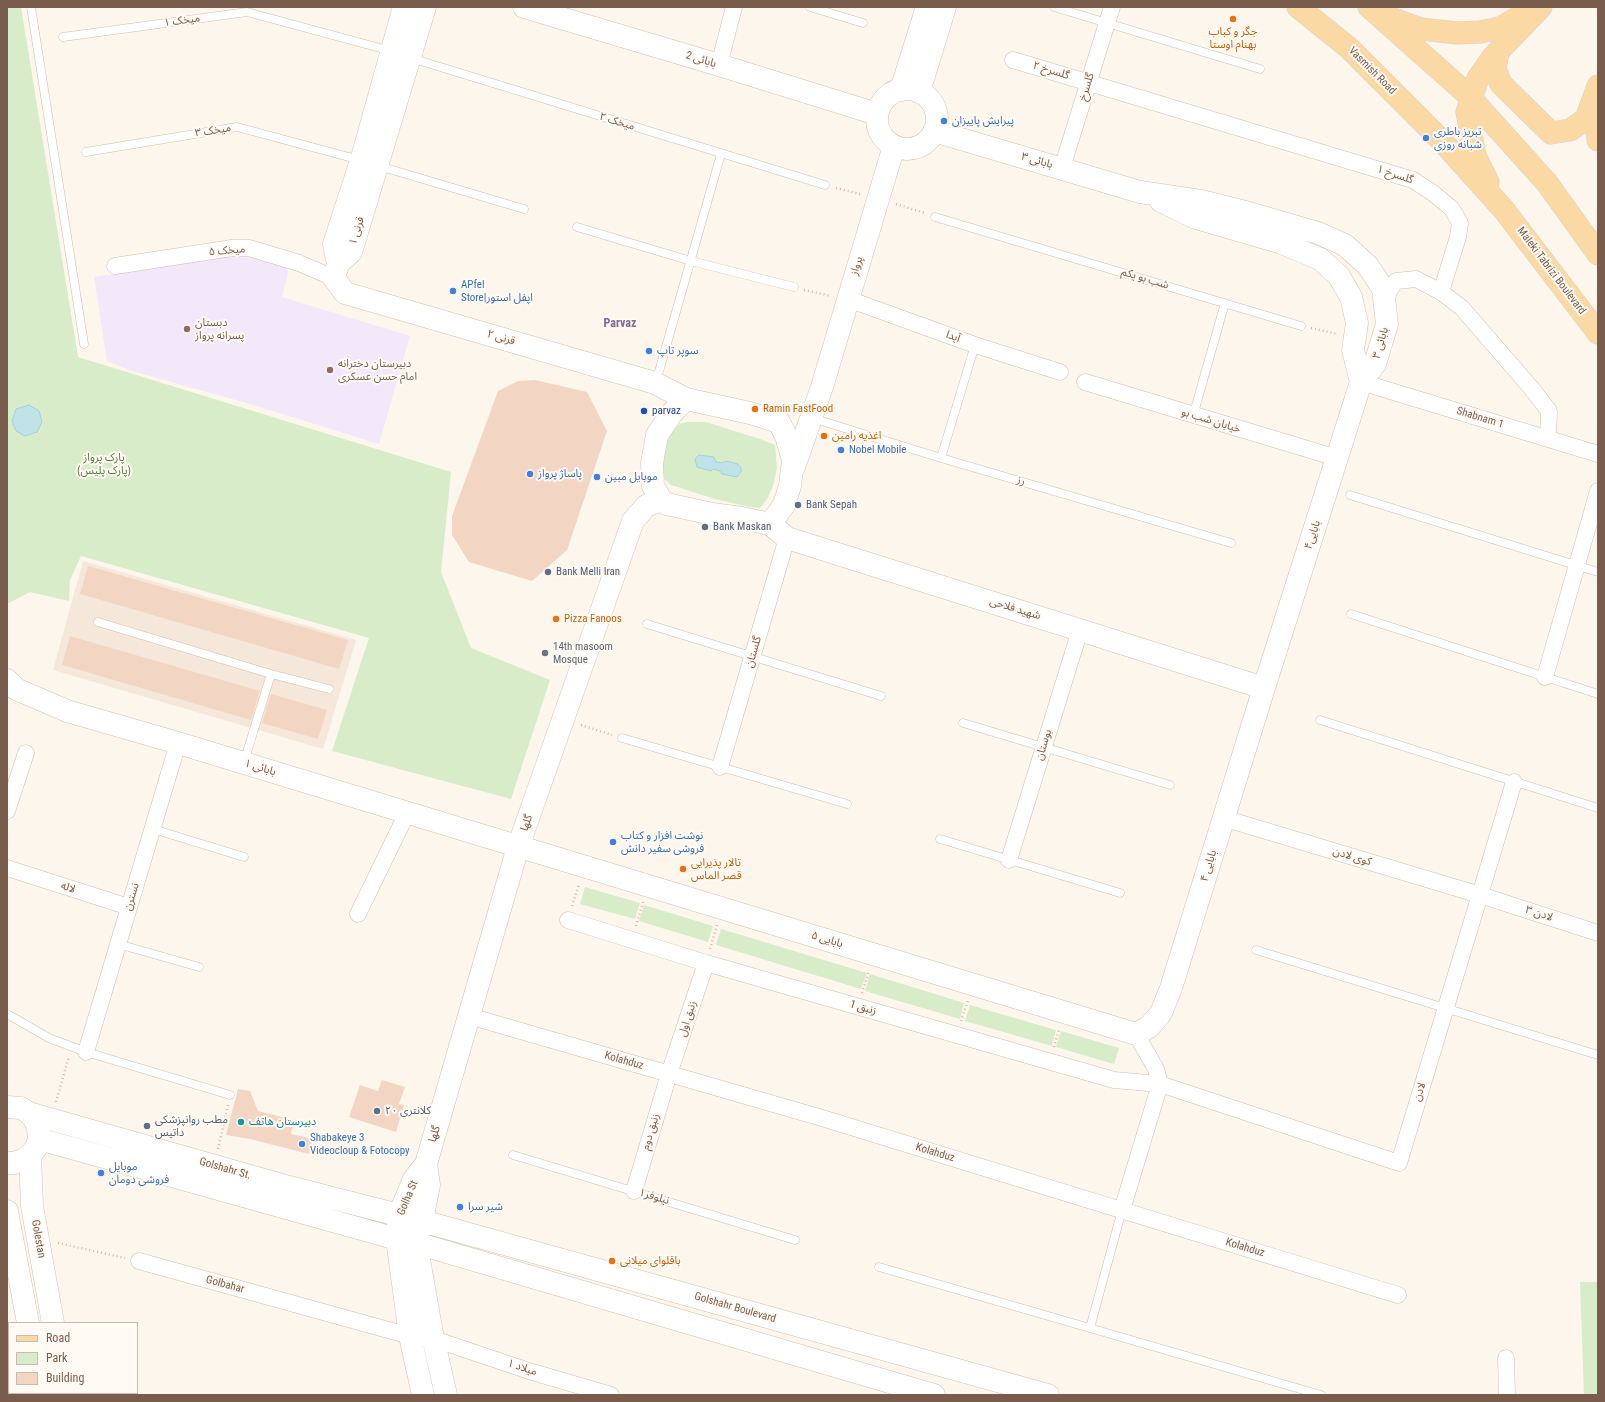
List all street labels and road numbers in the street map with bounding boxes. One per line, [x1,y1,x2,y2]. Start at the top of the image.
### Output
street label: میخک ۱ [163,12,201,30]
street label: Vasmish Road [1345,44,1399,98]
street label: بابائی 2 [684,49,718,71]
street label: گلسرخ ۲ [1031,59,1071,83]
street label: گلسرخ [1077,71,1097,103]
street label: میخک ۲ [598,110,636,134]
street label: میخک ۳ [194,122,232,140]
street label: بابائی ۳ [1020,150,1054,172]
street label: گلسرخ ۱ [1375,163,1415,187]
street label: قرنی ۱ [346,215,368,247]
street label: Maleki Tabrizi Boulevard [1514,225,1588,317]
street label: میخک ۵ [208,243,246,259]
street label: پرواز [848,255,866,277]
street label: شب بو یکم [1120,266,1170,292]
street label: بابائی ۳ [1370,326,1392,360]
street label: قرنی ۲ [485,328,517,348]
street label: آیدا [944,328,962,346]
street label: Shabnam 1 [1455,405,1505,431]
street label: خیابان شب بو [1180,406,1242,436]
street label: رز [1015,474,1027,488]
street label: بابایی۴ [1302,519,1324,551]
street label: شهید فلاحی [988,595,1042,623]
street label: گلستان [743,635,765,669]
street label: بوستان [1033,728,1055,762]
street label: بابائی ۱ [243,757,277,779]
street label: گلها [518,813,536,833]
street label: کوی لادن [1331,845,1373,869]
street label: بابایی ۴ [1198,849,1220,883]
street label: لاله [59,879,77,897]
street label: نسترن [122,882,142,912]
street label: لادن ۳ [1524,903,1554,925]
street label: ۵ بابایی [810,929,844,951]
street label: زنبق 1 [848,998,878,1018]
street label: زنبق اول [676,999,700,1039]
street label: Kolahduz [603,1049,645,1073]
street label: لادن [1411,1081,1429,1103]
street label: زنبق دوم [639,1112,663,1152]
street label: گلها [426,1124,444,1144]
street label: Kolahduz [914,1141,956,1165]
street label: Golshahr St. [198,1155,252,1183]
street label: Golha St [395,1179,421,1217]
street label: نیلوفر۱ [637,1186,671,1208]
street label: Golestan [28,1219,48,1259]
street label: Kolahduz [1224,1236,1266,1260]
street label: Golbahar [204,1274,246,1296]
street label: Golshahr Boulevard [693,1290,777,1326]
street label: میلاد ۱ [505,1357,539,1379]

